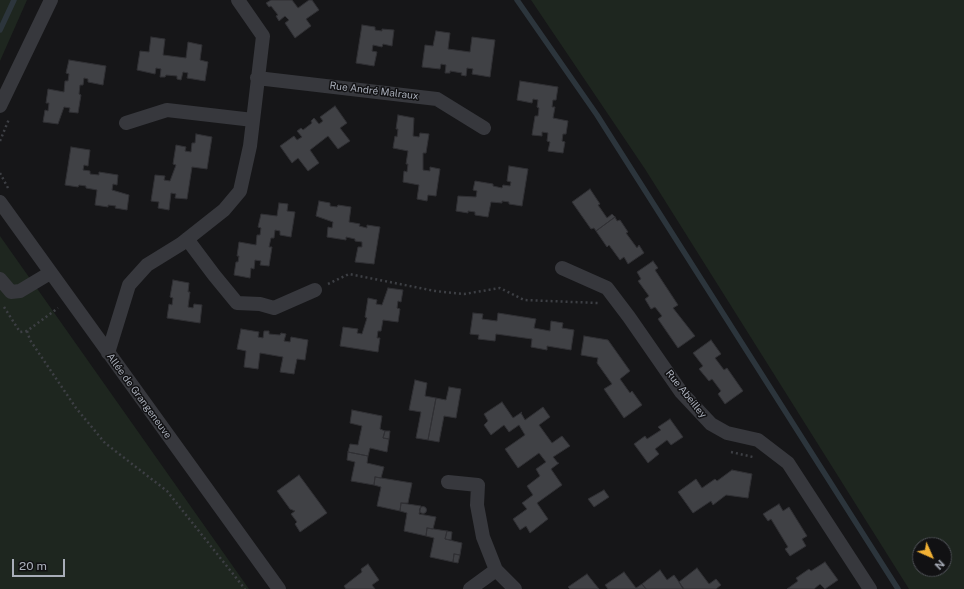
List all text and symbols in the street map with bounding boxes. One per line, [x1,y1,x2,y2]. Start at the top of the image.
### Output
street label: Rue André Malraux [329,80,419,102]
street label: Allée de Grangeneuve [104,351,174,441]
street label: Rue Abeilley [663,368,709,420]
north arrow [912,537,952,577]
scale bar [14,551,67,577]
text: N [932,557,947,572]
text: 20 m [19,559,47,573]

